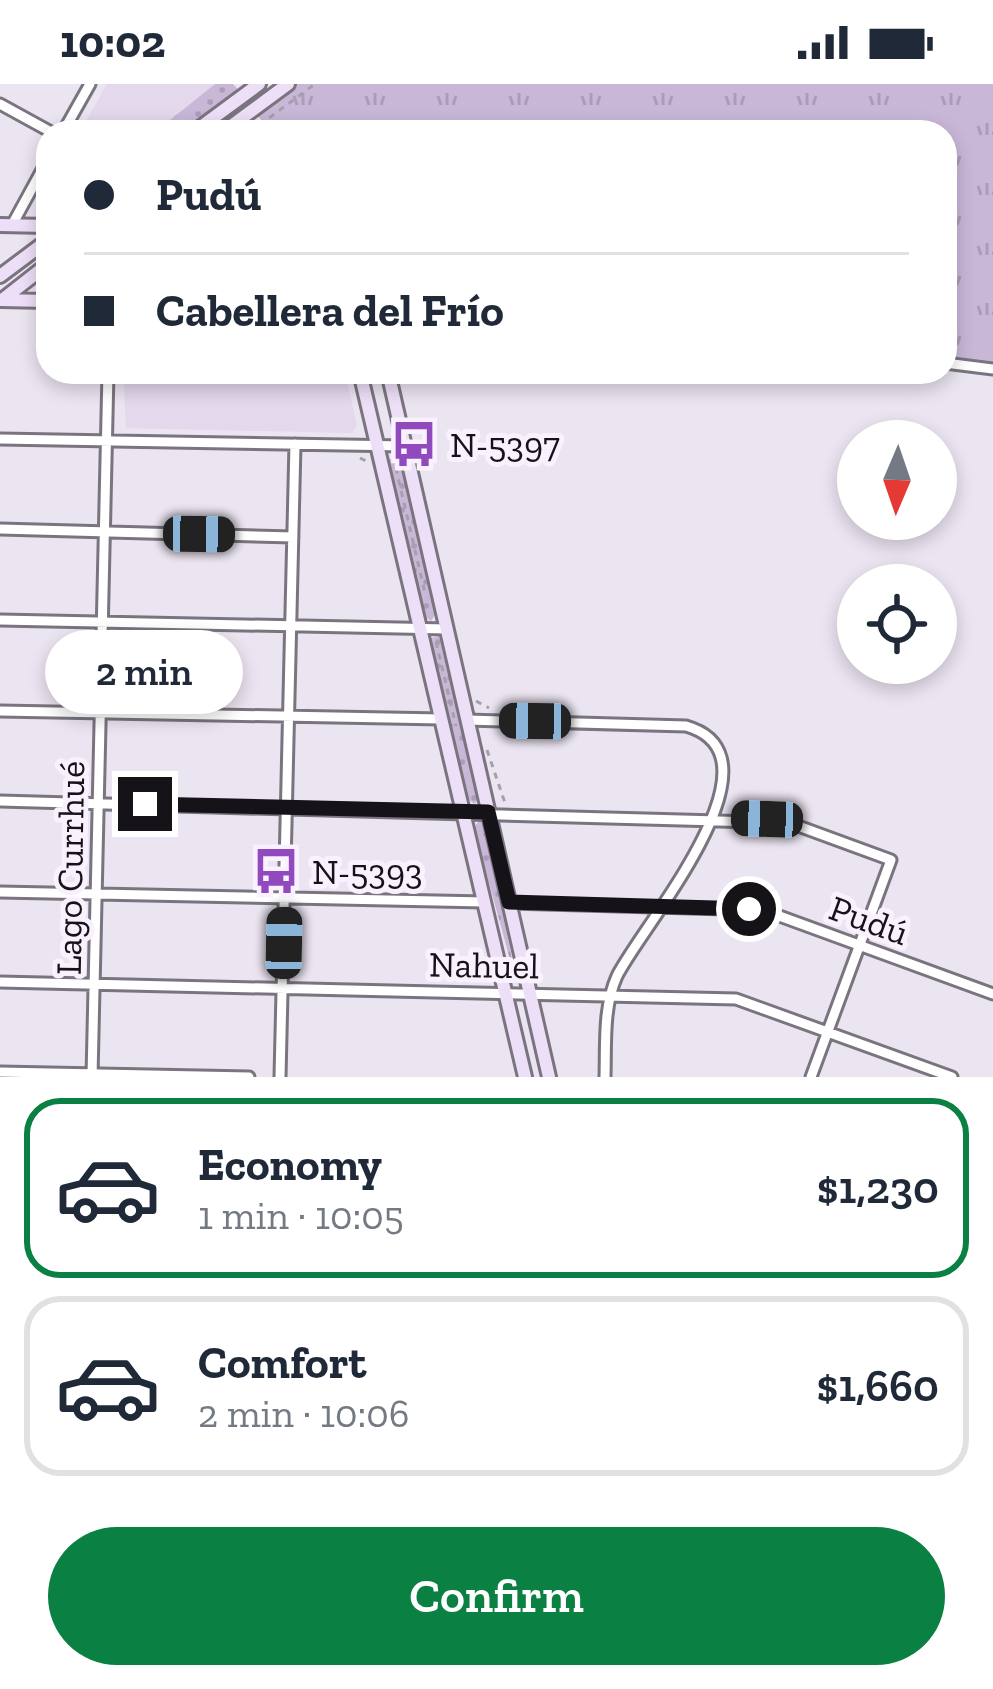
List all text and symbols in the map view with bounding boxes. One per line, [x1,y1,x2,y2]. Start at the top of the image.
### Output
text: 10:02 [60,15,165,69]
text: Pudú [156,168,261,222]
text: Cabellera del Frío [156,284,504,338]
bus stop icon: N-5397 [389,419,439,469]
north arrow [837,420,957,540]
map controls [837,420,957,684]
place label: N-5397 [450,423,560,466]
car [163,515,235,553]
button: locate [837,564,957,684]
callout: 2 min [46,630,244,714]
text: 2 min [96,648,192,695]
car [499,702,571,740]
street label: Lago Currhué [47,761,93,975]
route end [118,777,172,831]
car [730,800,804,838]
bus stop icon: N-5393 [251,846,301,896]
place label: N-5393 [312,850,423,893]
route start [722,882,776,936]
street label: Pudú [824,886,914,954]
car [265,907,303,979]
street label: Nahuel [429,943,539,987]
icon: car [54,1134,162,1242]
text: Economy [198,1138,382,1192]
text: $1,230 [817,1161,939,1215]
text: 1 min · 10:05 [198,1192,404,1239]
icon: car [54,1332,162,1440]
text: Comfort [198,1336,366,1390]
text: $1,660 [817,1359,939,1413]
text: 2 min · 10:06 [198,1390,410,1437]
button: Confirm [48,1527,945,1665]

